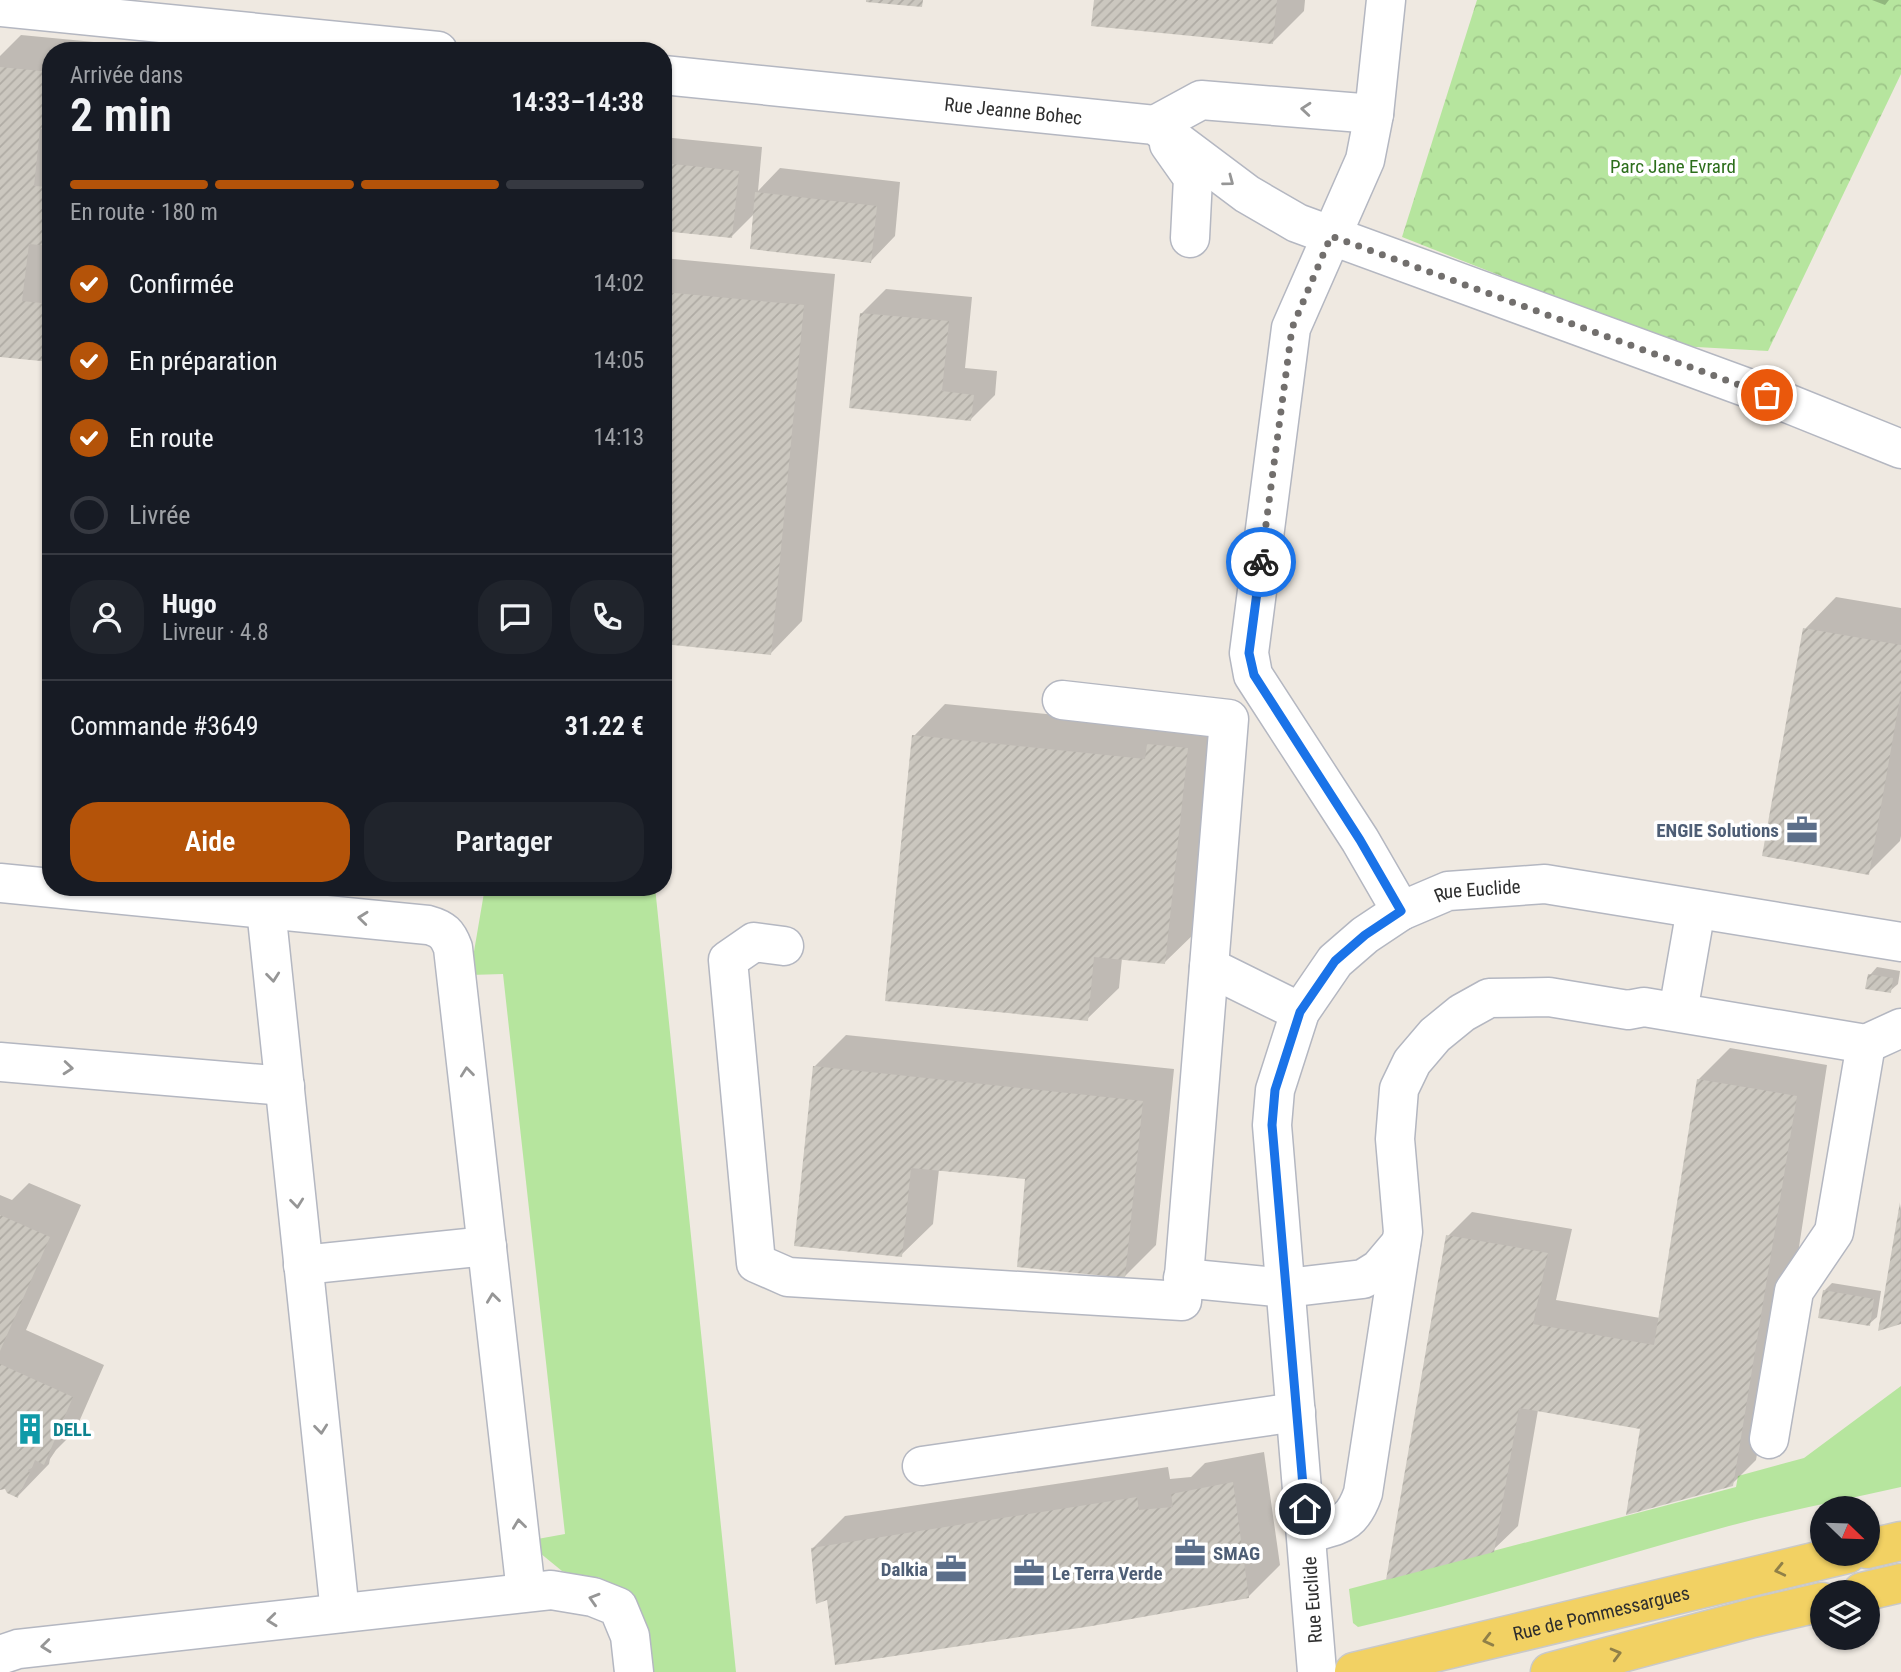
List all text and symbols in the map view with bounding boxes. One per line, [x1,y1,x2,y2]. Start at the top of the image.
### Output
text: Arrivée dans [70,62,183,89]
text: 14:33–14:38 [511,87,644,117]
text: 2 min [70,88,172,142]
street label: Rue Jeanne Bohec [943,93,1083,130]
one-way arrow [1300,102,1311,117]
park label: Parc Jane Evrard [1610,155,1736,178]
one-way arrow [1222,173,1234,186]
text: En route · 180 m [70,199,218,226]
icon: check [70,265,108,303]
text: Confirmée [129,269,234,299]
text: 14:02 [593,270,644,297]
icon: check [70,342,108,380]
text: En préparation [129,346,278,376]
text: 14:05 [593,347,644,374]
pin [1737,365,1797,425]
icon: bag [1748,376,1786,414]
icon: check [70,419,108,457]
text: En route [129,423,214,453]
text: 14:13 [593,424,644,451]
text: Livrée [129,500,191,530]
courier [1226,527,1296,597]
icon: bike [1242,543,1280,581]
button: person [70,580,144,654]
button: chat [478,580,552,654]
button: phone [570,580,644,654]
text: Hugo [162,589,217,619]
text: Livreur · 4.8 [162,619,269,646]
text: Commande #3649 [70,711,259,741]
text: 31.22 € [565,711,644,741]
button: Aide [70,802,350,882]
button: Partager [364,802,644,882]
office icon: ENGIE Solutions [1785,813,1819,847]
place label: ENGIE Solutions [1656,819,1779,842]
street label: Rue Euclide [1431,875,1521,908]
one-way arrow [357,911,369,926]
one-way arrow [266,971,281,983]
one-way arrow [63,1060,74,1075]
one-way arrow [460,1067,475,1078]
one-way arrow [289,1198,304,1209]
one-way arrow [485,1293,500,1304]
building icon: DELL [13,1412,47,1446]
place label: DELL [53,1418,91,1441]
one-way arrow [313,1424,328,1435]
pin [1275,1479,1335,1539]
icon: home [1286,1490,1324,1528]
north arrow [1810,1496,1880,1566]
map controls [1810,1496,1880,1650]
one-way arrow [511,1519,526,1530]
office icon: SMAG [1173,1536,1207,1570]
place label: SMAG [1213,1542,1260,1565]
office icon: Dalkia [934,1552,968,1586]
office icon: Le Terra Verde [1012,1556,1046,1590]
street label: Rue Euclide [1298,1556,1327,1644]
place label: Dalkia [881,1558,928,1581]
place label: Le Terra Verde [1052,1562,1163,1585]
one-way arrow [1775,1562,1787,1576]
button: layers [1810,1580,1880,1650]
street label: Rue de Pommessargues [1510,1581,1692,1646]
one-way arrow [589,1592,601,1607]
one-way arrow [266,1613,278,1628]
one-way arrow [1482,1632,1494,1646]
one-way arrow [40,1638,52,1653]
one-way arrow [1610,1648,1622,1663]

